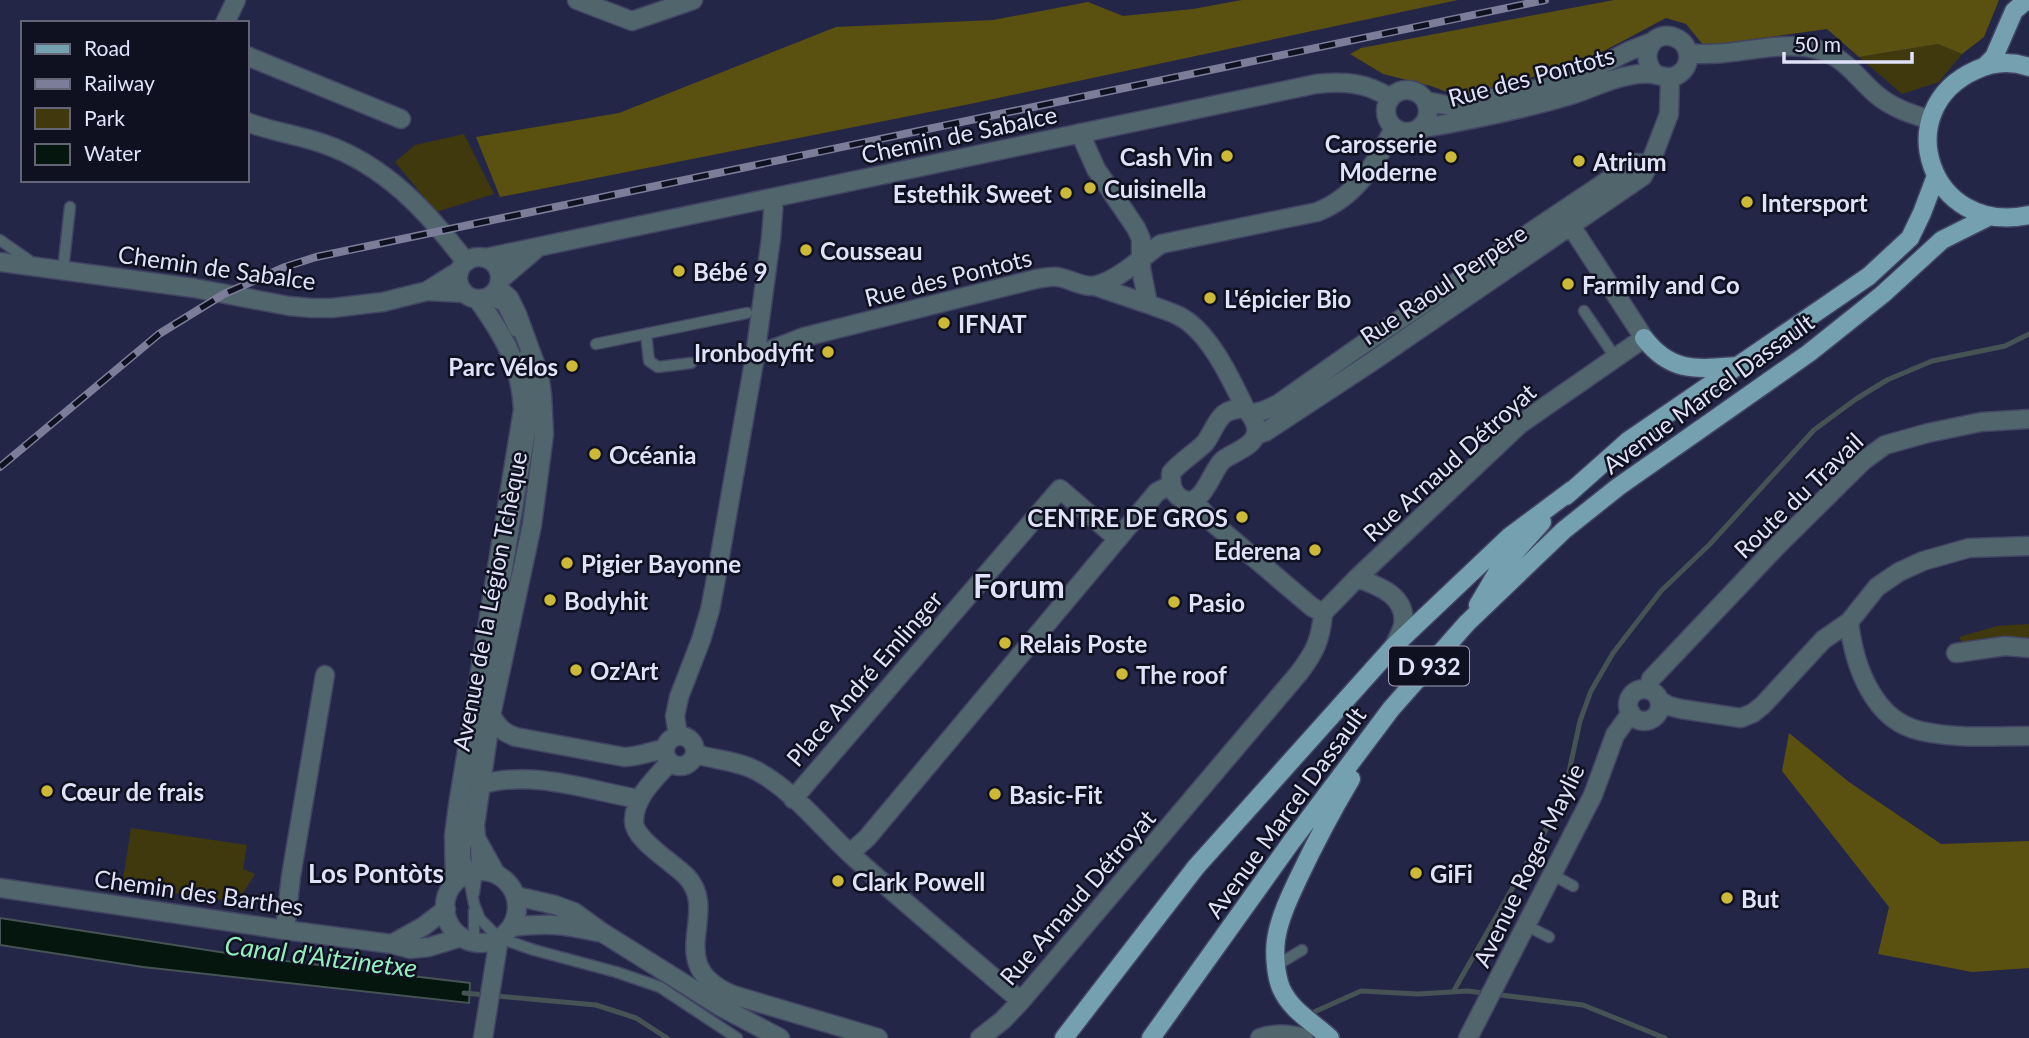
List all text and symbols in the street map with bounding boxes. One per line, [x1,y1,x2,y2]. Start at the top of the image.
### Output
legend [21,21,248,182]
scale bar [1784,21,1912,65]
text: 50 m [1794,31,1841,56]
text: Road [84,35,131,60]
street label: Rue des Pontots [1445,40,1617,112]
text: Railway [84,70,155,95]
street label: Chemin de Sabalce [859,99,1059,169]
text: Park [84,105,125,130]
place label: Carosserie Moderne [1325,129,1437,186]
text: Water [84,140,141,165]
place label: Cash Vin [1120,142,1213,171]
place label: Atrium [1592,147,1667,176]
marker: Cash Vin [1219,148,1235,164]
marker: Carosserie Moderne [1443,149,1459,165]
marker: Atrium [1571,153,1587,169]
place label: Cuisinella [1104,174,1206,203]
place label: Estethik Sweet [893,179,1052,208]
marker: Cuisinella [1082,180,1098,196]
marker: Estethik Sweet [1058,185,1074,201]
place label: Intersport [1761,188,1868,217]
marker: Intersport [1739,194,1755,210]
street label: Rue Raoul Perpère [1354,218,1532,350]
place label: Cousseau [820,236,923,265]
street label: Chemin de Sabalce [116,239,318,295]
marker: Cousseau [798,242,814,258]
street label: Rue des Pontots [862,242,1034,312]
place label: Bébé 9 [693,257,768,286]
marker: Bébé 9 [671,263,687,279]
place label: Farmily and Co [1582,270,1740,299]
marker: Farmily and Co [1560,276,1576,292]
place label: L'épicier Bio [1224,284,1351,313]
marker: L'épicier Bio [1202,290,1218,306]
street label: Avenue Marcel Dassault [1597,306,1819,479]
place label: IFNAT [958,309,1027,338]
marker: IFNAT [936,315,952,331]
place label: Ironbodyfit [694,338,814,367]
marker: Ironbodyfit [820,344,836,360]
place label: Parc Vélos [448,352,558,381]
marker: Parc Vélos [564,358,580,374]
street label: Rue Arnaud Détroyat [1357,377,1542,547]
street label: Route du Travail [1727,426,1869,564]
place label: Océania [609,440,696,469]
marker: Océania [587,446,603,462]
street label: Avenue de la Légion Tchèque [446,449,532,753]
place label: CENTRE DE GROS [1027,503,1228,532]
marker: CENTRE DE GROS [1234,509,1250,525]
place label: Ederena [1214,536,1301,565]
marker: Ederena [1307,542,1323,558]
place label: Pigier Bayonne [581,549,741,578]
marker: Pigier Bayonne [559,555,575,571]
district label: Forum [973,566,1065,605]
street label: Place André Emlinger [780,584,948,772]
place label: Bodyhit [564,586,648,615]
place label: Pasio [1188,588,1245,617]
marker: Bodyhit [542,592,558,608]
marker: Pasio [1166,594,1182,610]
place label: Relais Poste [1019,629,1148,658]
marker: Relais Poste [997,635,1013,651]
road number: D 932 [1389,646,1469,686]
place label: Oz'Art [590,656,658,685]
place label: The roof [1136,660,1227,689]
marker: Oz'Art [568,662,584,678]
marker: The roof [1114,666,1130,682]
street label: Avenue Marcel Dassault [1199,701,1372,923]
street label: Avenue Roger Maylie [1466,759,1590,971]
place label: Cœur de frais [61,777,204,806]
place label: Basic-Fit [1009,780,1103,809]
marker: Cœur de frais [39,783,55,799]
marker: Basic-Fit [987,786,1003,802]
street label: Rue Arnaud Détroyat [993,803,1161,990]
district label: Los Pontòts [308,857,444,889]
place label: GiFi [1430,859,1473,888]
street label: Chemin des Barthes [93,863,305,921]
marker: GiFi [1408,865,1424,881]
place label: Clark Powell [852,867,985,896]
marker: Clark Powell [830,873,846,889]
place label: But [1741,884,1779,913]
marker: But [1719,890,1735,906]
water label: Canal d'Aitzinetxe [223,928,419,984]

